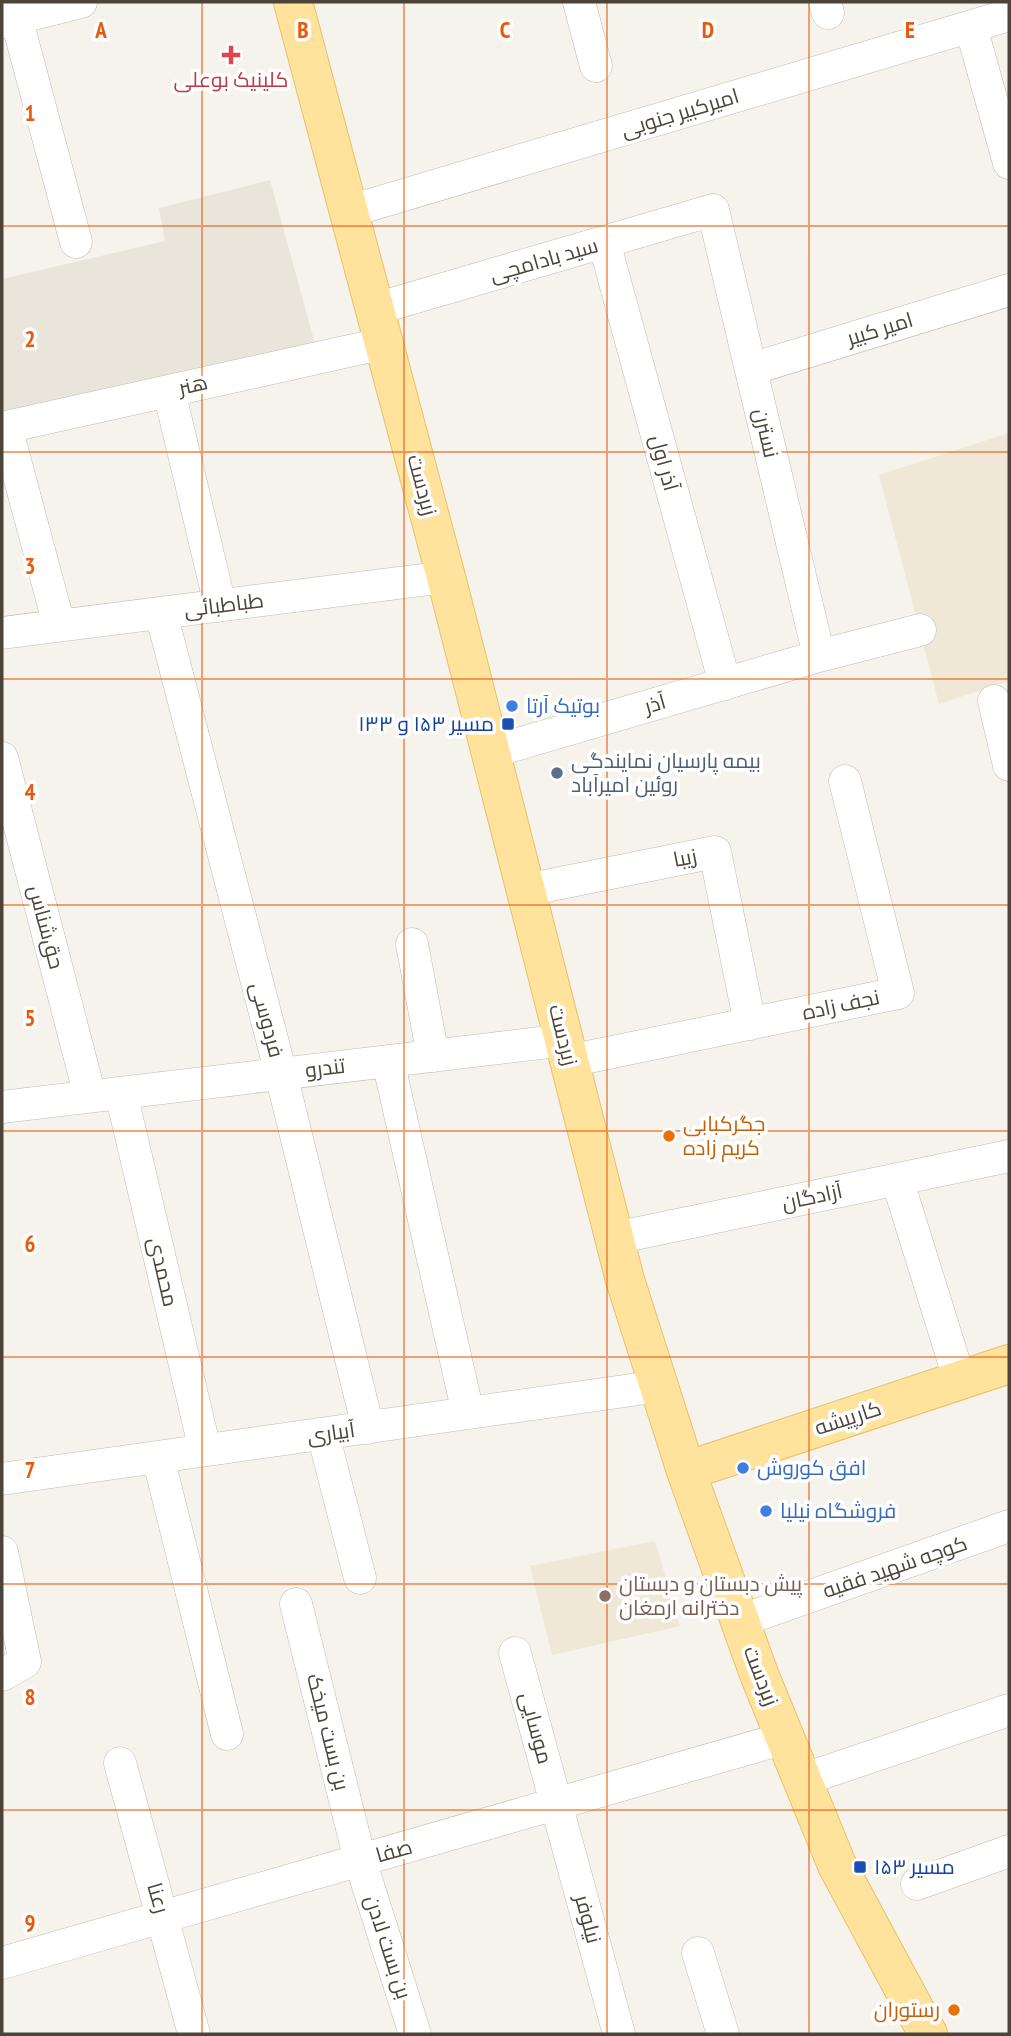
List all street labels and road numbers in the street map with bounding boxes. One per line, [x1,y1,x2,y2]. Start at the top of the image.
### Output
street label: امیرکبیر جنوبی [618,82,742,143]
street label: سید بادامچی [487,231,601,289]
street label: امیر کبیر [843,306,916,352]
street label: هنر [175,368,210,401]
street label: نسترن [748,405,785,460]
street label: آذر اول [644,432,685,494]
street label: زبردست [401,451,444,518]
street label: طباطبائی [183,586,265,623]
street label: آذر [640,688,669,720]
street label: زیبا [671,842,699,873]
street label: حق‌شناس [22,882,71,972]
street label: فردوسی [245,979,290,1060]
street label: نجف زاده [800,983,882,1026]
street label: زبردست [543,1001,584,1068]
street label: تندرو [303,1052,347,1083]
street label: آزادگان [779,1177,845,1216]
street label: محمدی [142,1235,185,1309]
street label: کارپیشه [811,1394,885,1442]
street label: آبیاری [305,1416,357,1449]
street label: کوچه شهید فقیه [819,1529,971,1605]
street label: زبردست [738,1642,785,1710]
street label: بن بست میخک [301,1671,356,1793]
street label: موسایی [514,1689,559,1767]
street label: صفا [372,1832,415,1869]
street label: رعنا [141,1880,176,1916]
street label: بن بست لادن [359,1891,418,2002]
street label: نیلوفر [569,1891,608,1946]

